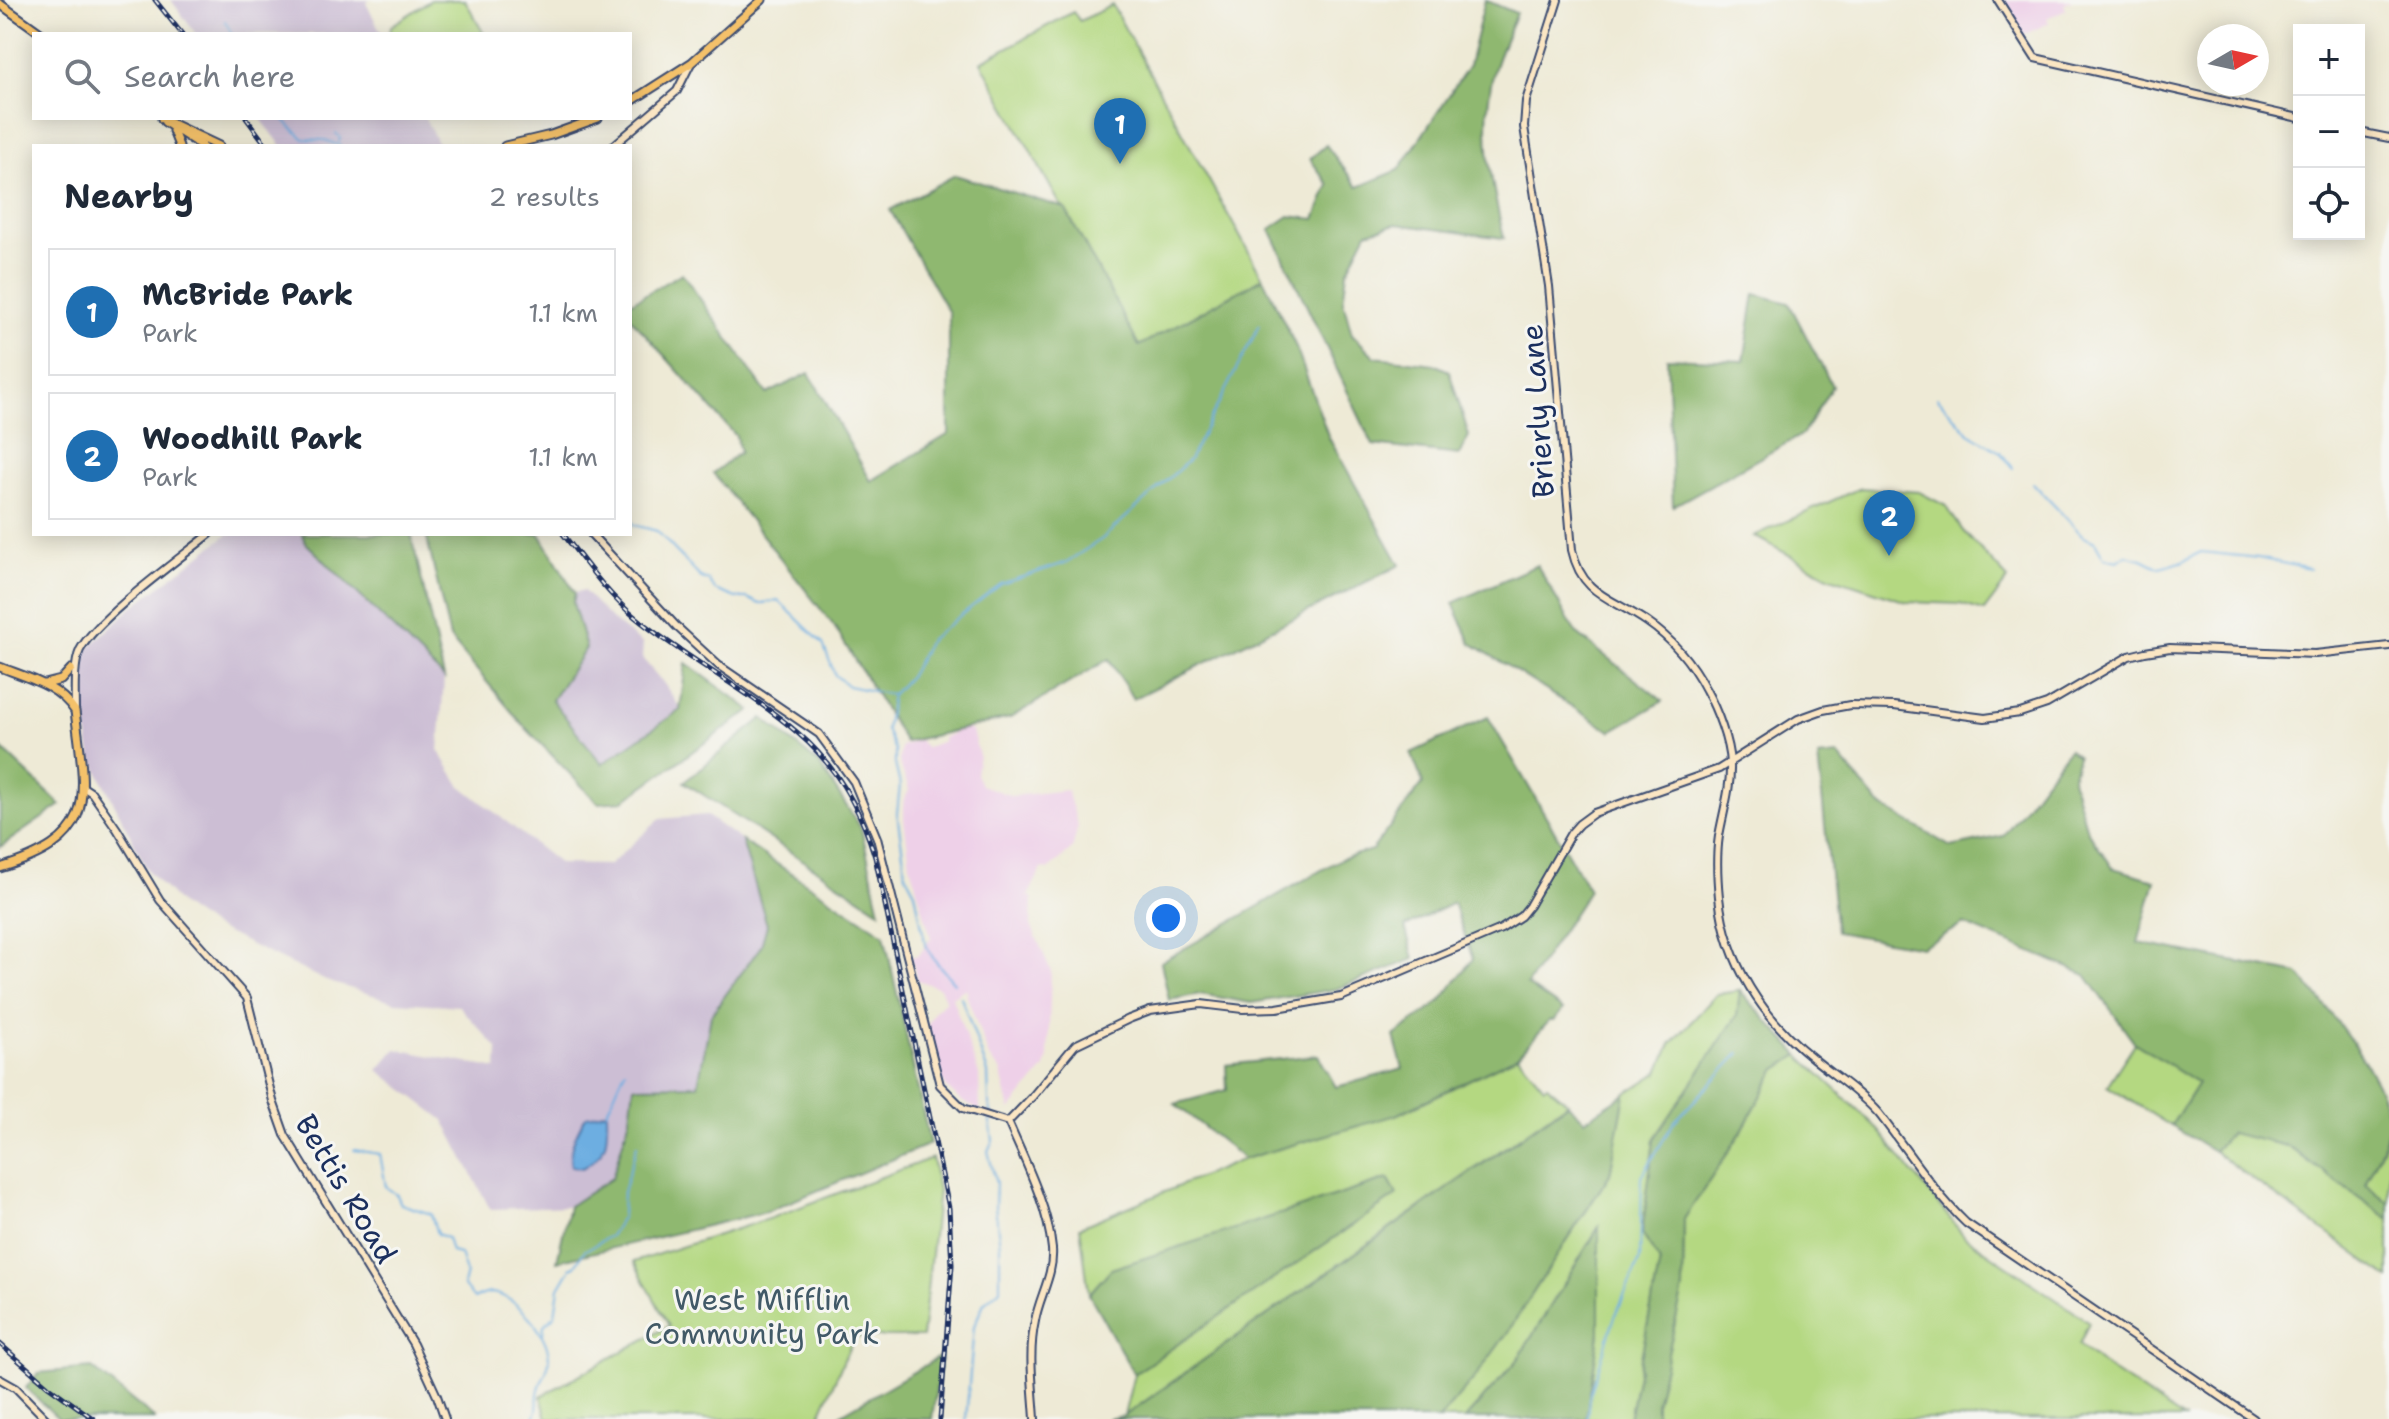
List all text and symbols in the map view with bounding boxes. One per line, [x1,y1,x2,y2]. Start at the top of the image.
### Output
north arrow [2197,24,2269,96]
map controls [2293,24,2365,240]
button: + [2293,24,2365,96]
search box [32,32,632,120]
icon: search [60,54,104,98]
text: Search here [124,56,295,97]
button: − [2293,96,2365,168]
pin: 1 [1094,98,1146,164]
button: locate [2293,168,2365,240]
text: Nearby [64,173,194,219]
text: 2 results [488,179,600,214]
text: McBride Park [142,274,353,315]
text: 1 [86,295,98,330]
text: 1.1 km [528,295,598,330]
text: Park [142,315,198,350]
street label: Brierly Lane [1511,323,1564,499]
text: Woodhill Park [142,418,363,459]
text: 2 [83,439,101,474]
text: 1.1 km [528,439,598,474]
text: Park [142,459,198,494]
pin: 2 [1863,490,1915,556]
your location [1146,898,1186,938]
street label: Bettis Road [286,1106,407,1271]
park label: West Mifflin Community Park [644,1279,880,1354]

